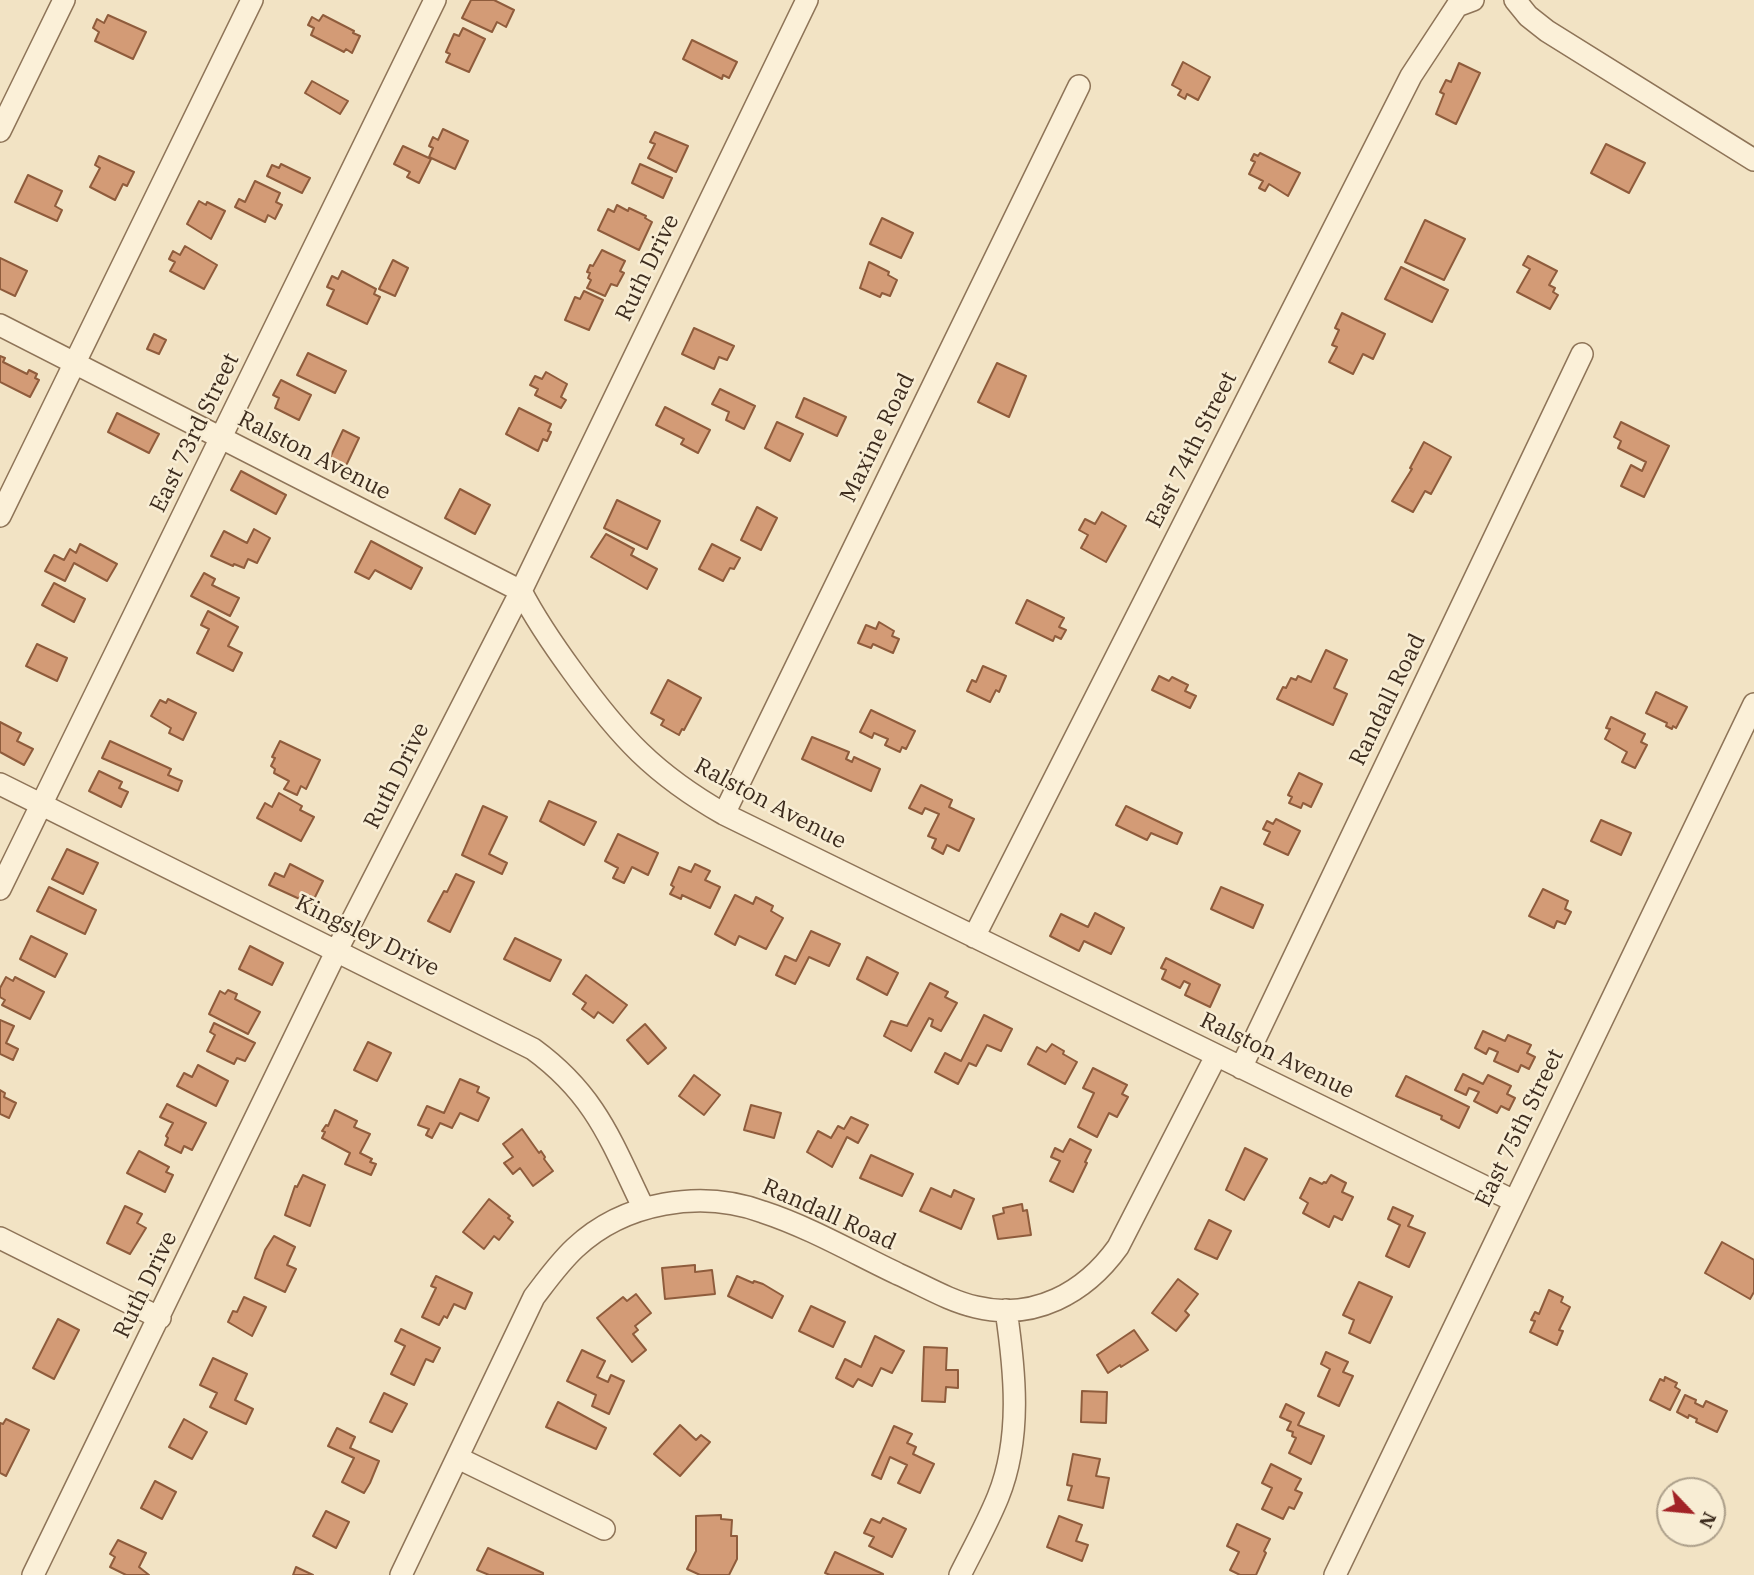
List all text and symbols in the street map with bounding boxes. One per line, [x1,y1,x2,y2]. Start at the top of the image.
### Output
street label: Ruth Drive [610,210,686,326]
street label: East 73rd Street [145,349,245,517]
street label: East 74th Street [1141,367,1243,533]
street label: Maxine Road [835,369,921,507]
street label: Ralston Avenue [233,406,395,506]
street label: Randall Road [1344,630,1432,770]
street label: Ruth Drive [359,718,435,834]
street label: Ralston Avenue [689,752,851,856]
street label: Kingsley Drive [291,889,443,983]
street label: Ralston Avenue [1195,1007,1359,1105]
street label: East 75th Street [1470,1045,1570,1211]
street label: Randall Road [758,1173,900,1257]
street label: Ruth Drive [108,1227,184,1343]
north arrow [1656,1477,1726,1547]
text: N [1694,1508,1722,1532]

